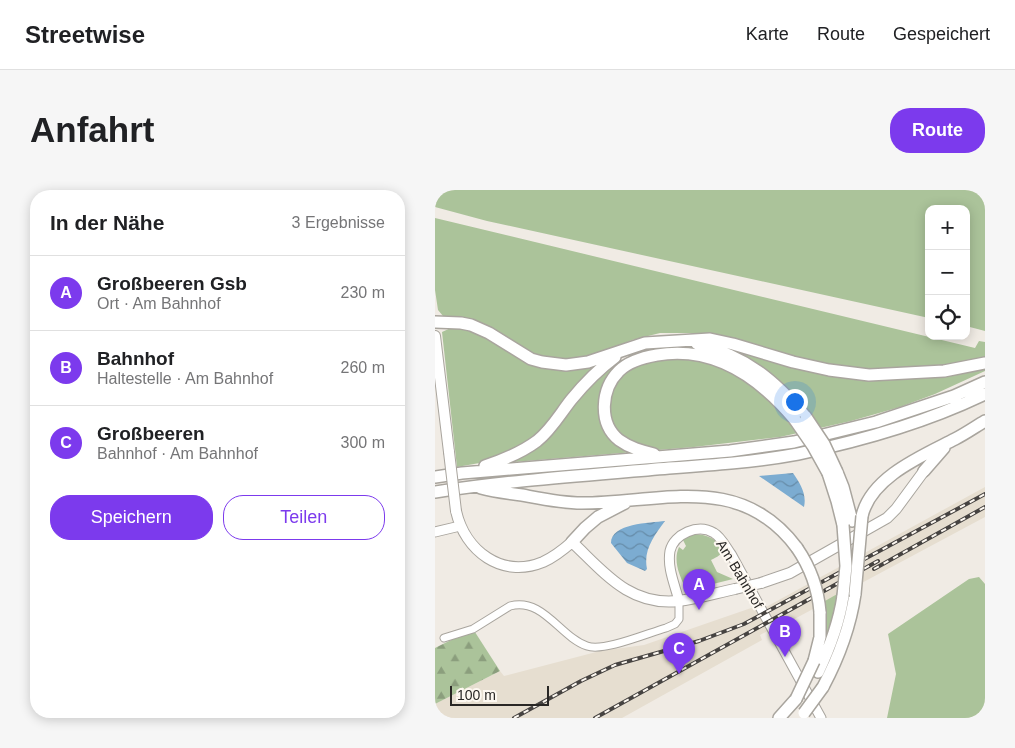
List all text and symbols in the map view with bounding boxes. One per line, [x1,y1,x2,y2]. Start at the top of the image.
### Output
text: Streetwise [25,21,145,48]
text: Karte [746,24,789,44]
text: Route [817,24,865,44]
text: Gespeichert [893,24,990,44]
button: Route [890,108,985,153]
text: Anfahrt [30,110,154,149]
map controls [925,205,970,340]
button: + [925,205,970,250]
text: In der Nähe [50,211,164,234]
text: 3 Ergebnisse [292,214,385,231]
button: − [925,250,970,295]
text: Großbeeren Gsb [97,273,247,294]
text: A [60,284,72,301]
text: 230 m [341,284,385,301]
text: Ort · Am Bahnhof [97,295,221,312]
button: locate [925,295,970,340]
text: Bahnhof [97,348,174,369]
text: B [60,359,72,376]
text: 260 m [341,359,385,376]
text: Haltestelle · Am Bahnhof [97,370,273,387]
your location [782,389,808,415]
text: Großbeeren [97,423,205,444]
text: C [60,434,72,451]
text: 300 m [341,434,385,451]
text: Bahnhof · Am Bahnhof [97,445,258,462]
button: Speichern [50,495,213,540]
button: Teilen [223,495,385,540]
street label: Am Bahnhof [713,537,767,611]
pin: A [683,569,715,610]
pin: B [769,616,801,657]
pin: C [663,633,695,674]
scale bar [450,683,549,706]
text: 100 m [457,687,496,703]

